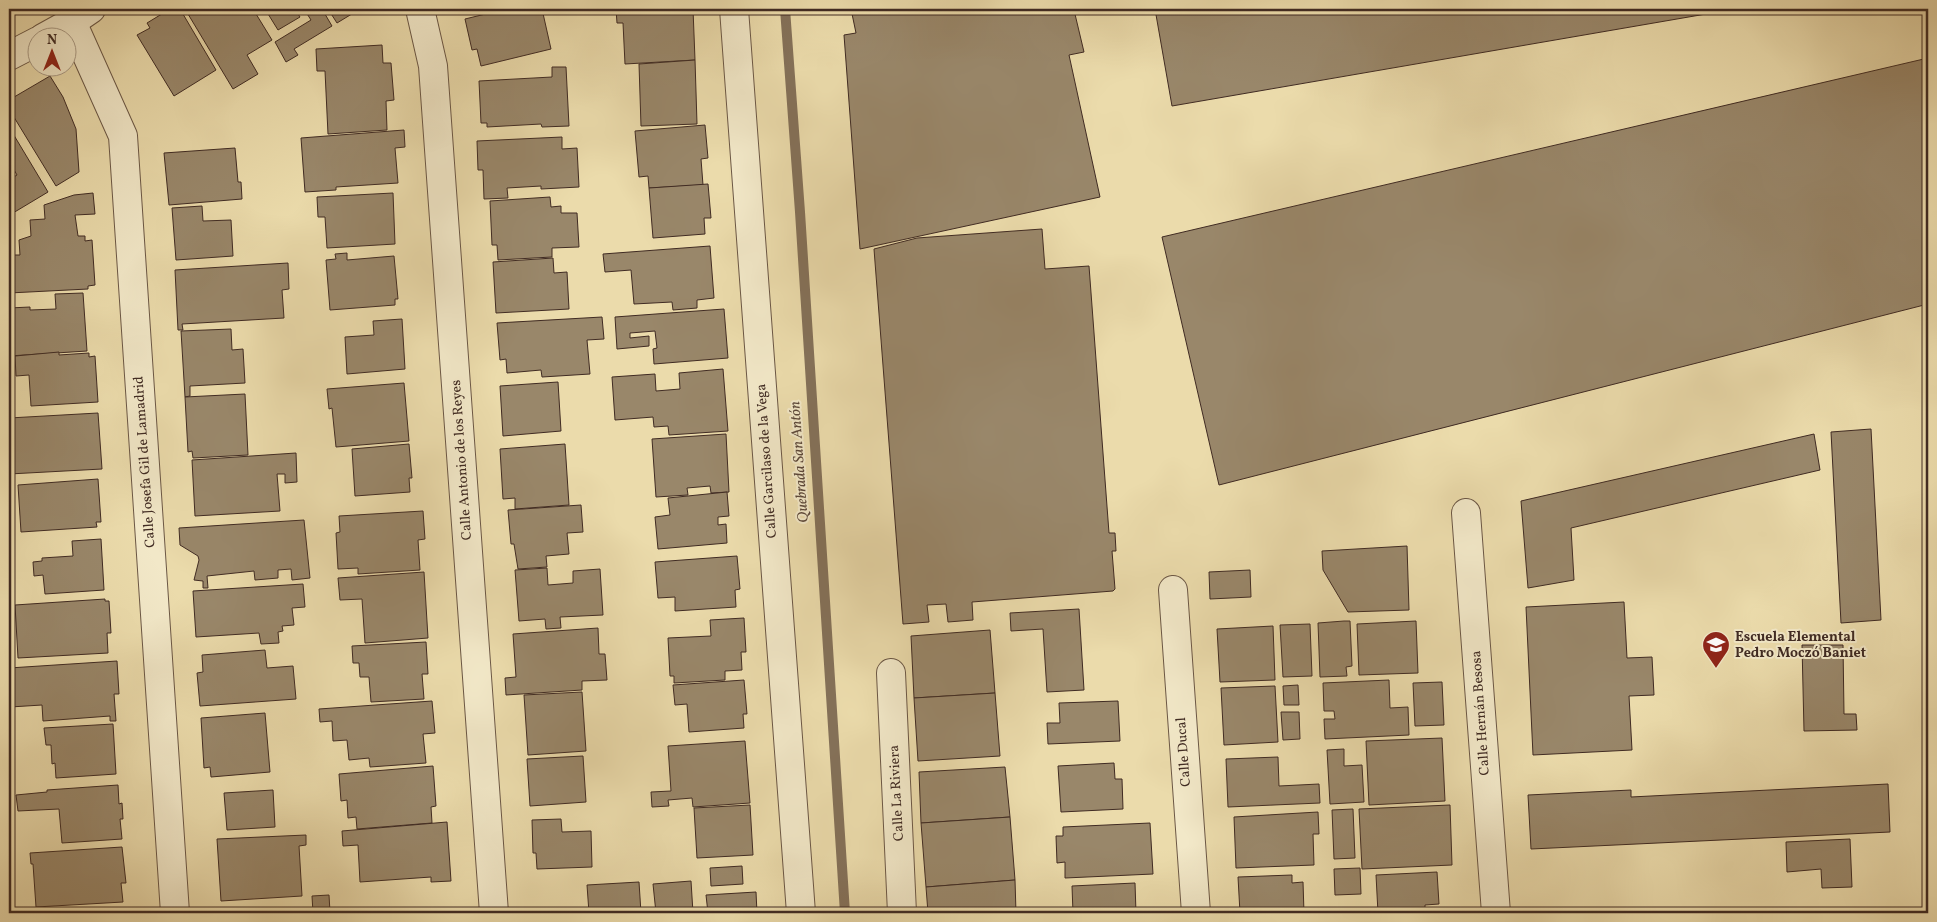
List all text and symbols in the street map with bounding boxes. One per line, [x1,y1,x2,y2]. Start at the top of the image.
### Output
north arrow [28,28,78,78]
text: N [47,31,57,50]
street label: Calle Josefa Gil de Lamadrid [130,375,160,548]
street label: Calle Antonio de los Reyes [447,379,477,541]
street label: Calle Garcilaso de la Vega [752,383,782,539]
water label: Quebrada San Antón [785,400,815,523]
place label: Escuela Elemental Pedro Moczó Baniet [1735,628,1866,663]
school or university icon: Escuela Elemental Pedro Moczó Baniet [1701,630,1731,669]
street label: Calle Hernán Besosa [1467,650,1495,776]
street label: Calle Ducal [1172,717,1196,787]
street label: Calle La Riviera [885,744,909,842]

